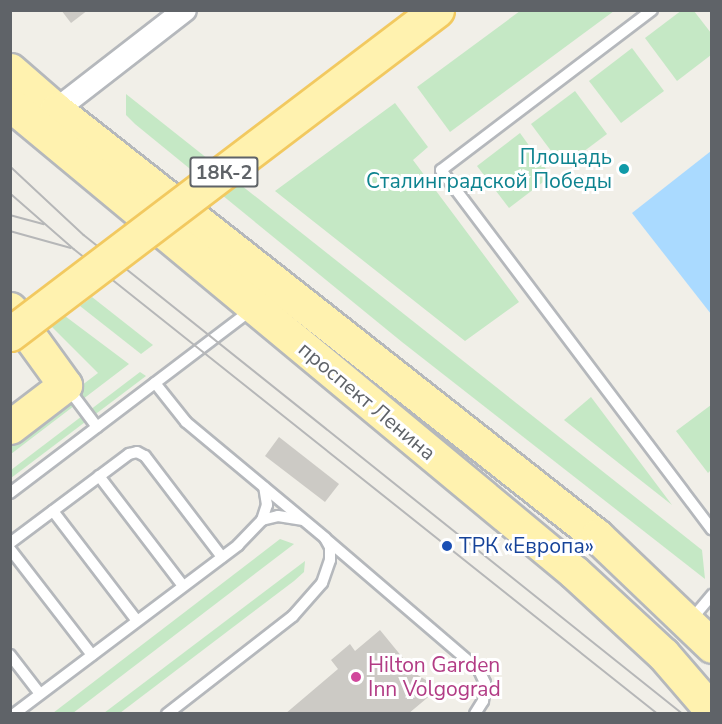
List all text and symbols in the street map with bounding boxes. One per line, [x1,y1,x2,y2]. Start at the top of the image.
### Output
place label: Площадь Сталинградской Победы [366,144,612,194]
road number: 18К-2 [188,155,260,189]
marker: Площадь Сталинградской Победы [617,162,631,176]
street label: проспект Ленина [293,336,441,466]
place label: ТРК «Европа» [459,533,594,559]
marker: ТРК «Европа» [440,539,454,553]
place label: Hilton Garden Inn Volgograd [368,652,501,702]
marker: Hilton Garden Inn Volgograd [349,670,363,684]

